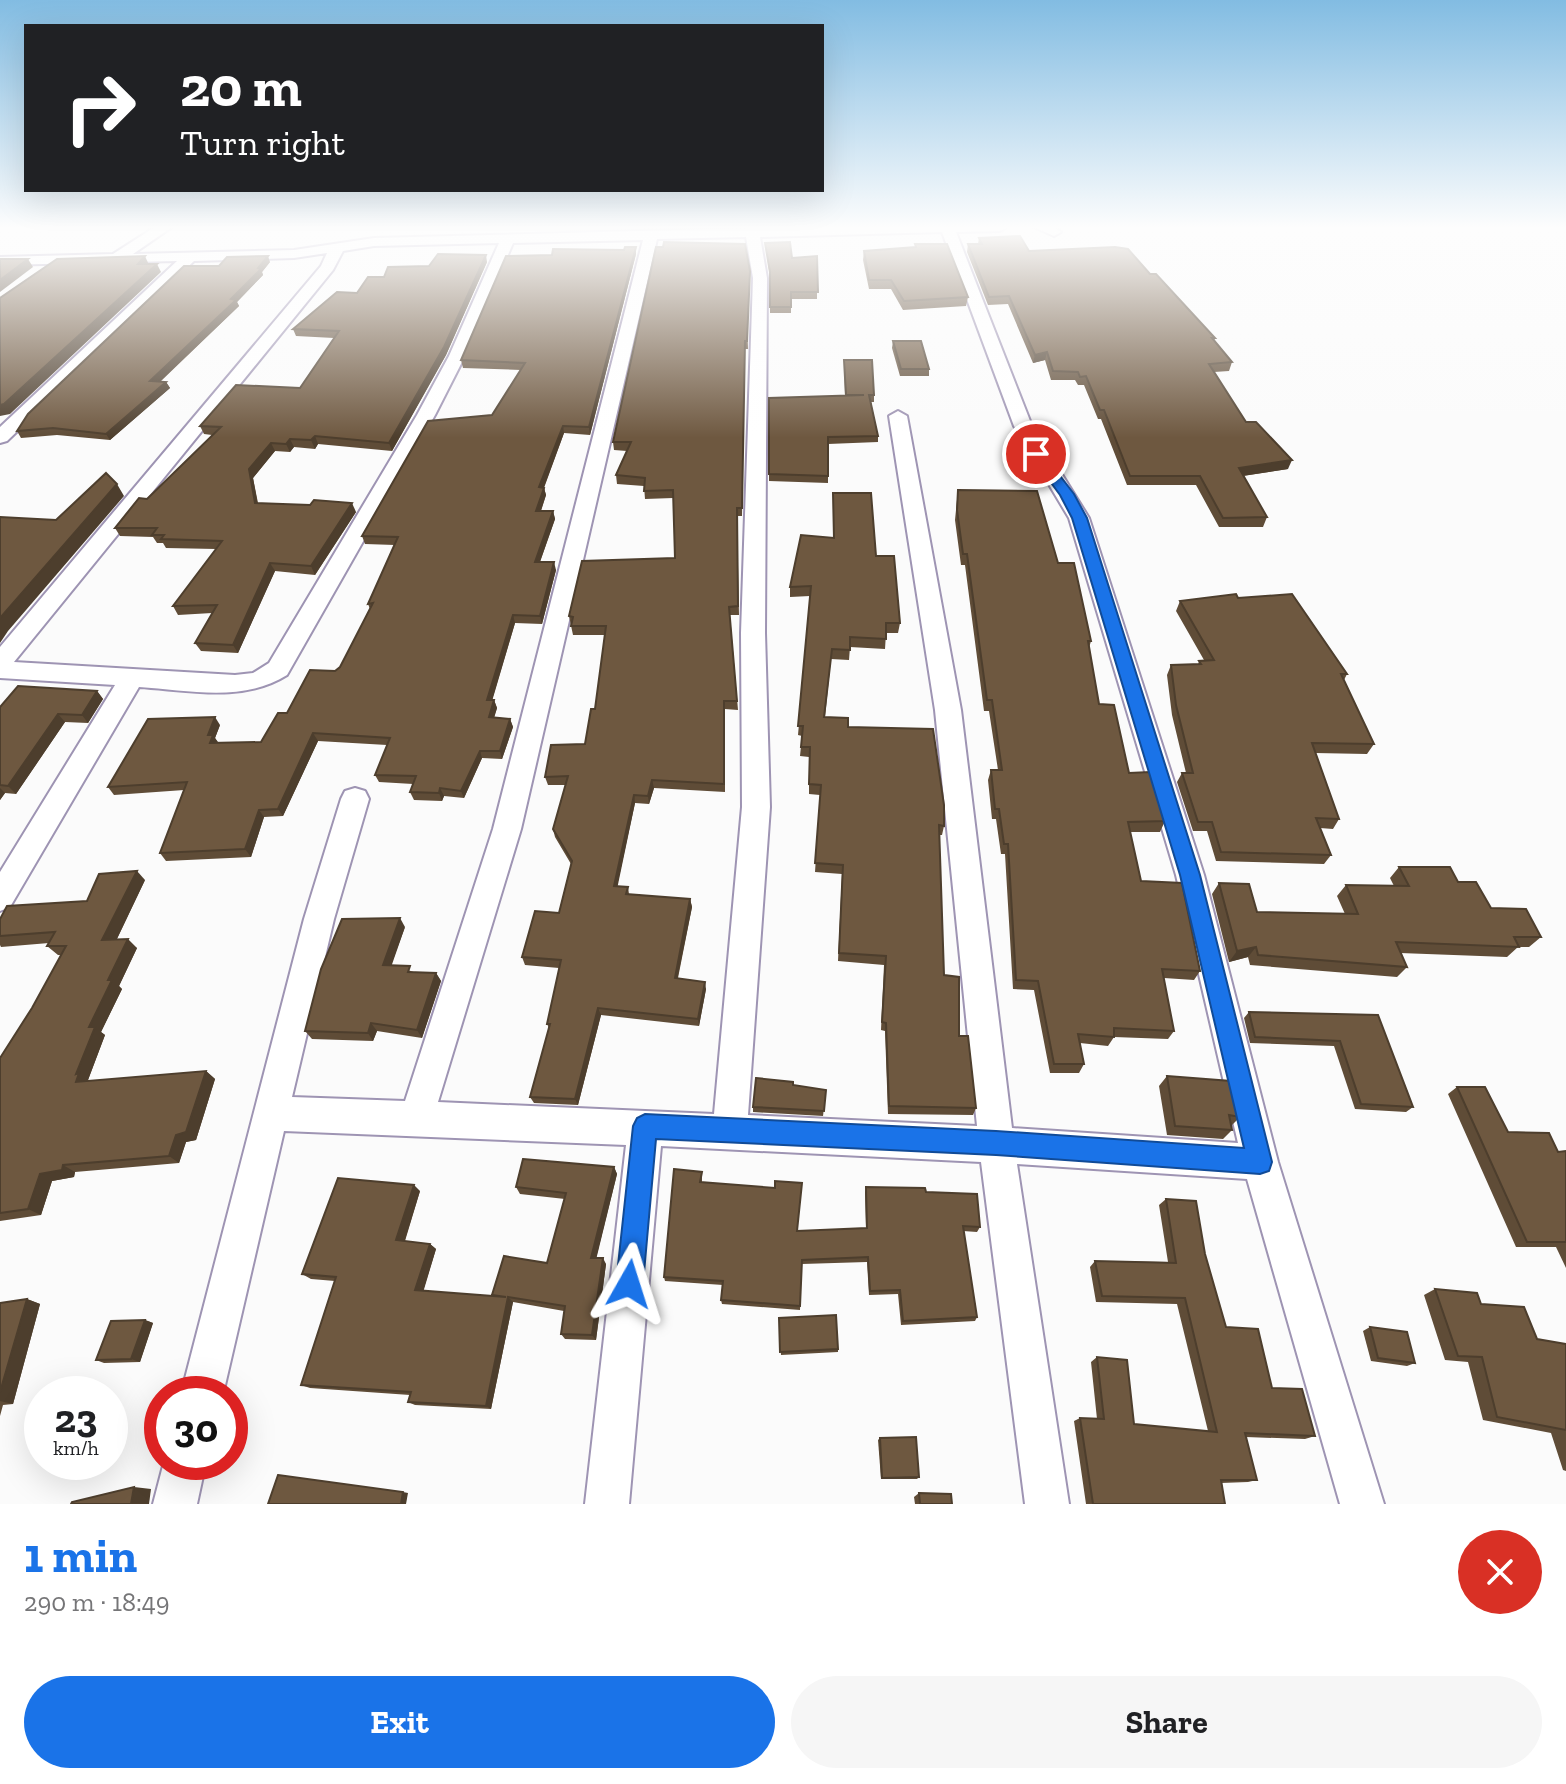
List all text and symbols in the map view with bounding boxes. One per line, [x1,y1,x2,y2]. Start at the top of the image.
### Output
text: 20 m [180,53,302,120]
icon: right [48,56,152,160]
text: Turn right [180,121,345,164]
pin [1002,420,1070,488]
icon: arrive [1014,432,1058,476]
position arrow [587,1242,671,1326]
speed limit sign: 30 [144,1376,248,1480]
text: 23 [55,1394,97,1442]
text: km/h [53,1436,99,1460]
text: 1 min [24,1527,137,1584]
button: close [1458,1530,1542,1614]
text: 290 m · 18:49 [24,1586,170,1618]
button: Exit [24,1676,775,1768]
button: Share [791,1676,1542,1768]

